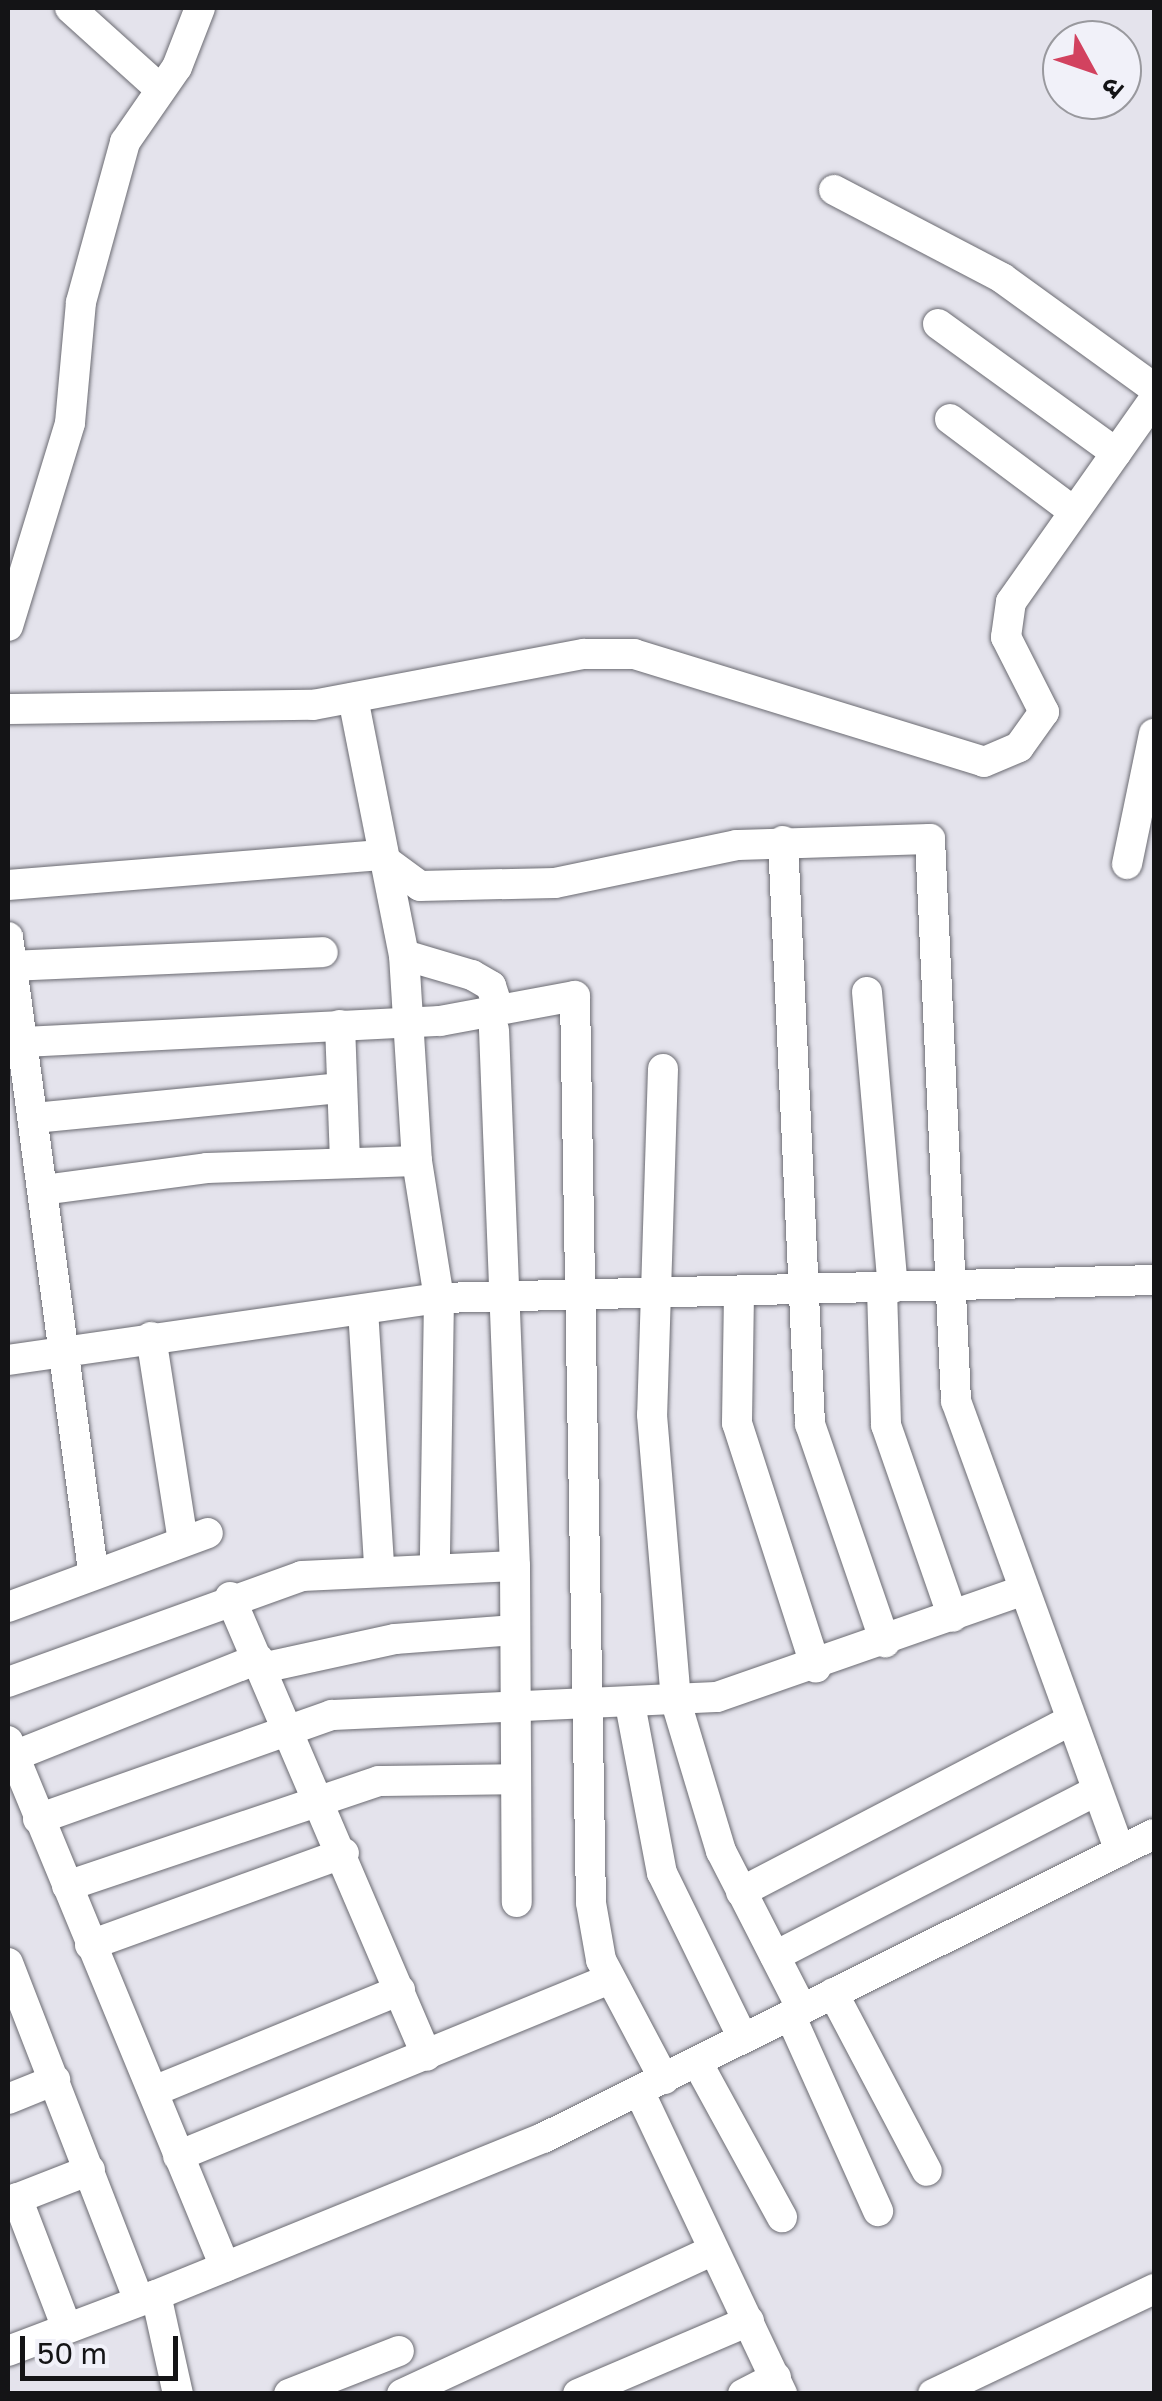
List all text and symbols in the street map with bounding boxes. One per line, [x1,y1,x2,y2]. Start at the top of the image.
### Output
north arrow [1042,20,1142,120]
text: उ [1096,71,1132,105]
scale bar [25,2316,182,2378]
text: 50 m [37,2335,107,2371]

